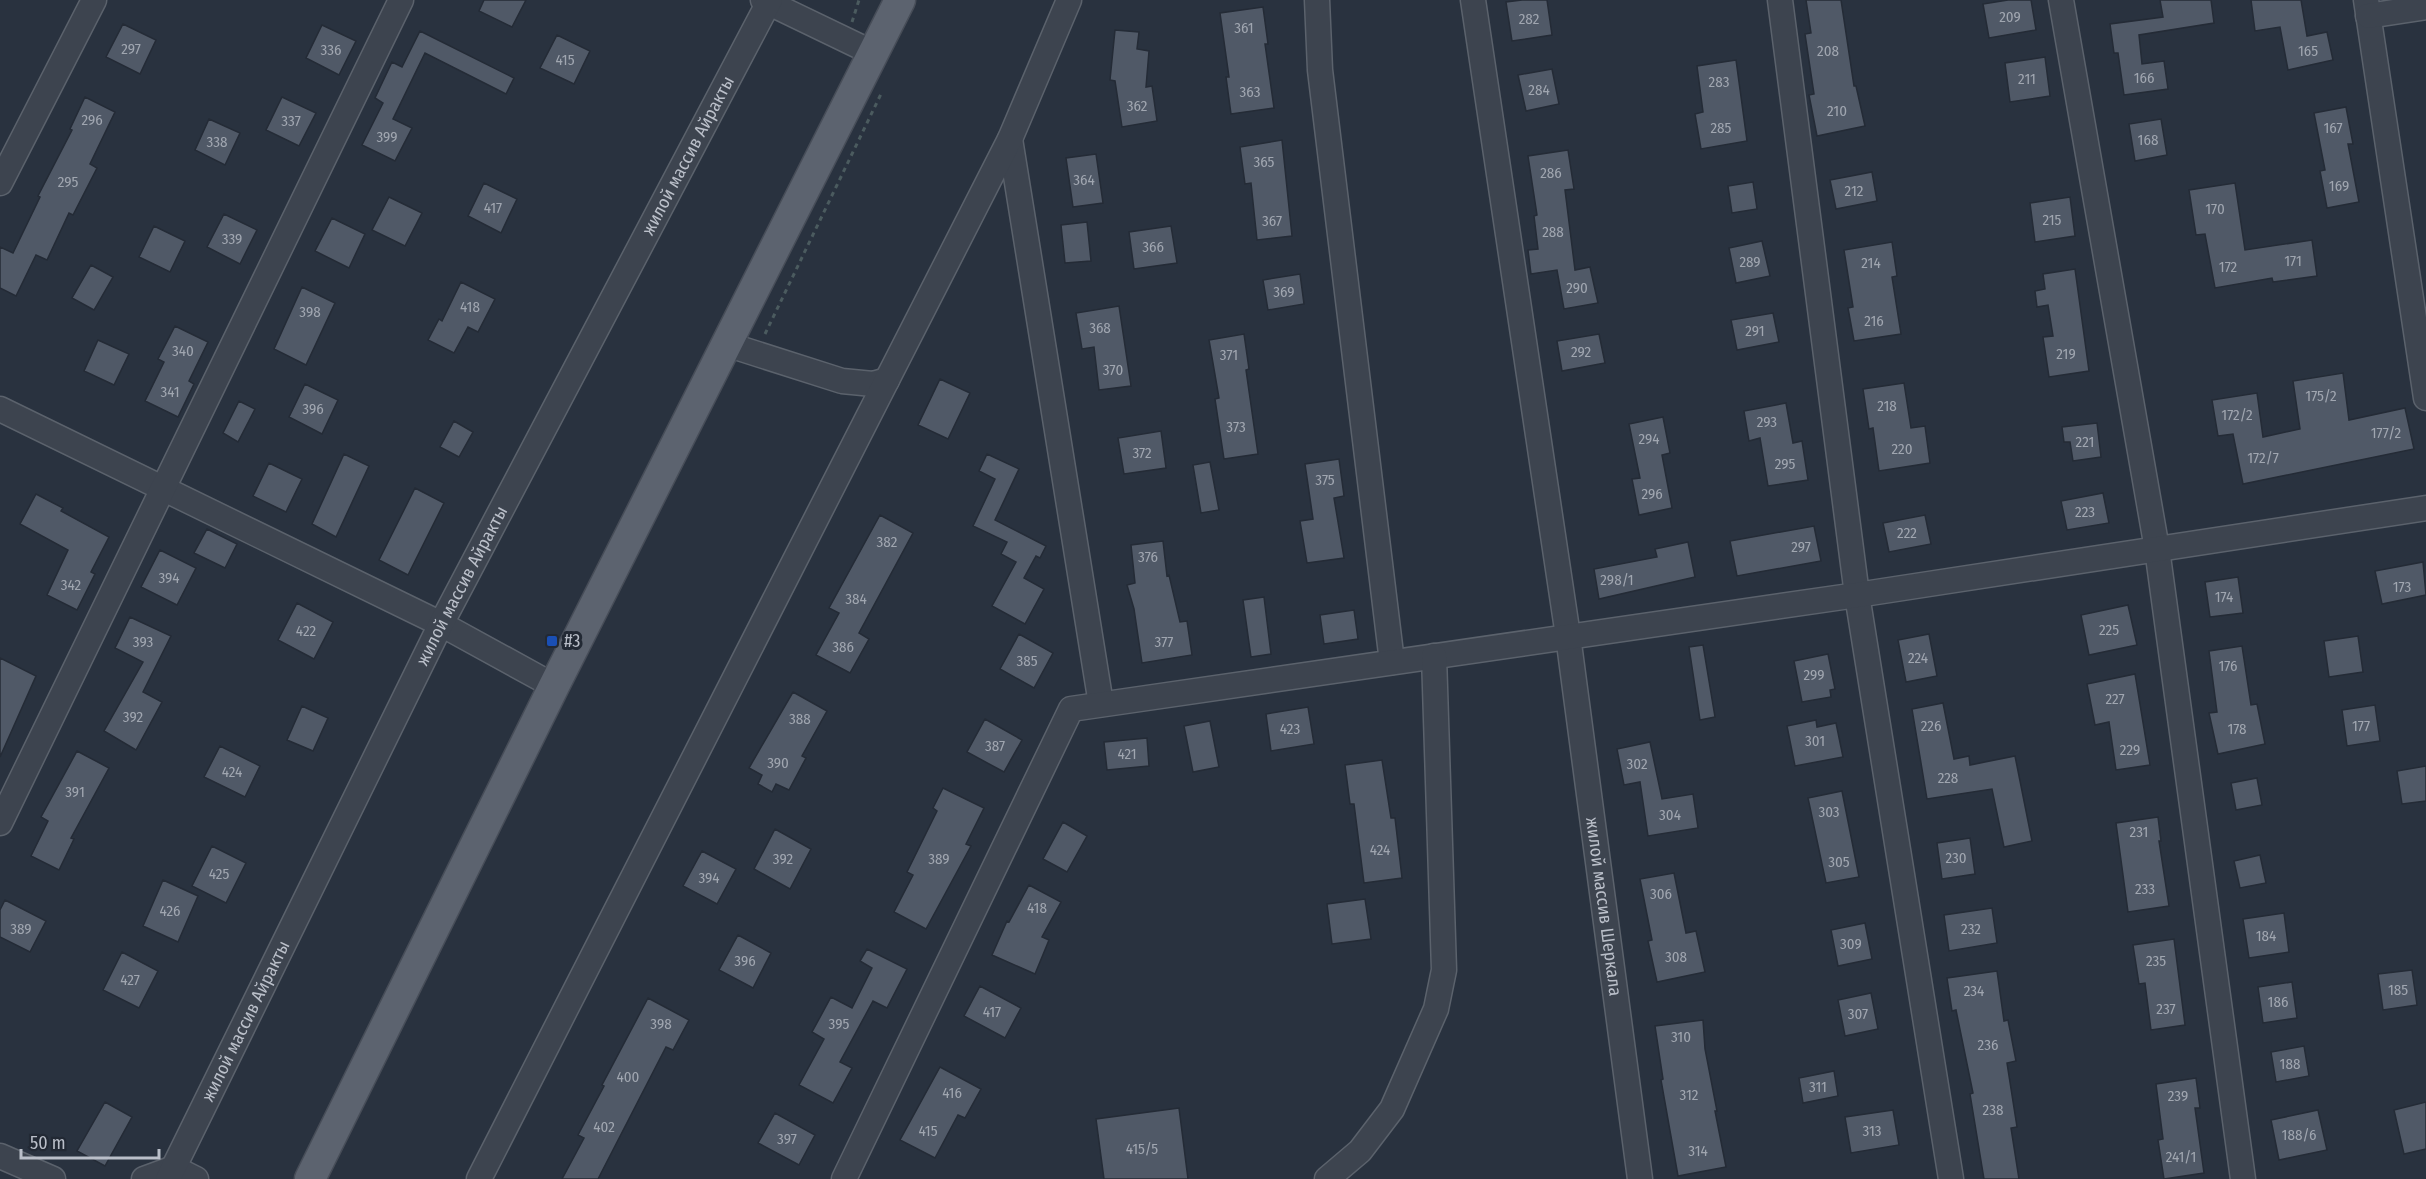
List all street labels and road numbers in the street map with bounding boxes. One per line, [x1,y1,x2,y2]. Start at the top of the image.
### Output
street label: жилой массив Айракты [637,72,739,239]
street label: жилой массив Айракты [411,502,512,669]
street label: жилой массив Шеркала [1581,816,1627,997]
street label: жилой массив Айракты [197,937,295,1105]

